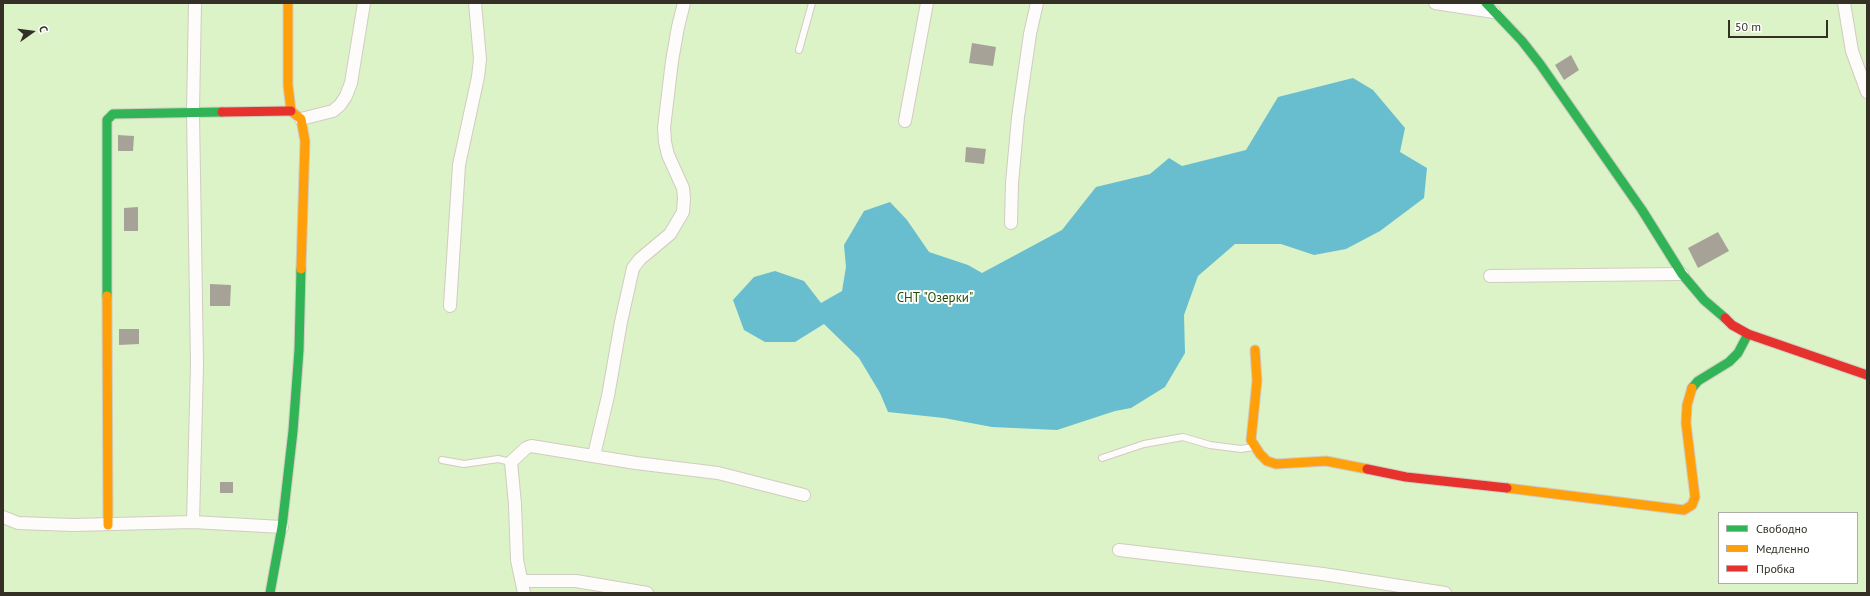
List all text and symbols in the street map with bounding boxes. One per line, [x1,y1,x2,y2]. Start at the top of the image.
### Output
north arrow [12,12,52,52]
scale bar [1730,12,1830,38]
text: 50 m [1735,19,1761,34]
text: С [36,24,51,34]
park label: СНТ "Озерки" [897,290,973,306]
legend [1718,512,1858,584]
text: Свободно [1756,521,1807,536]
text: Медленно [1756,541,1810,556]
text: Пробка [1756,561,1795,576]

